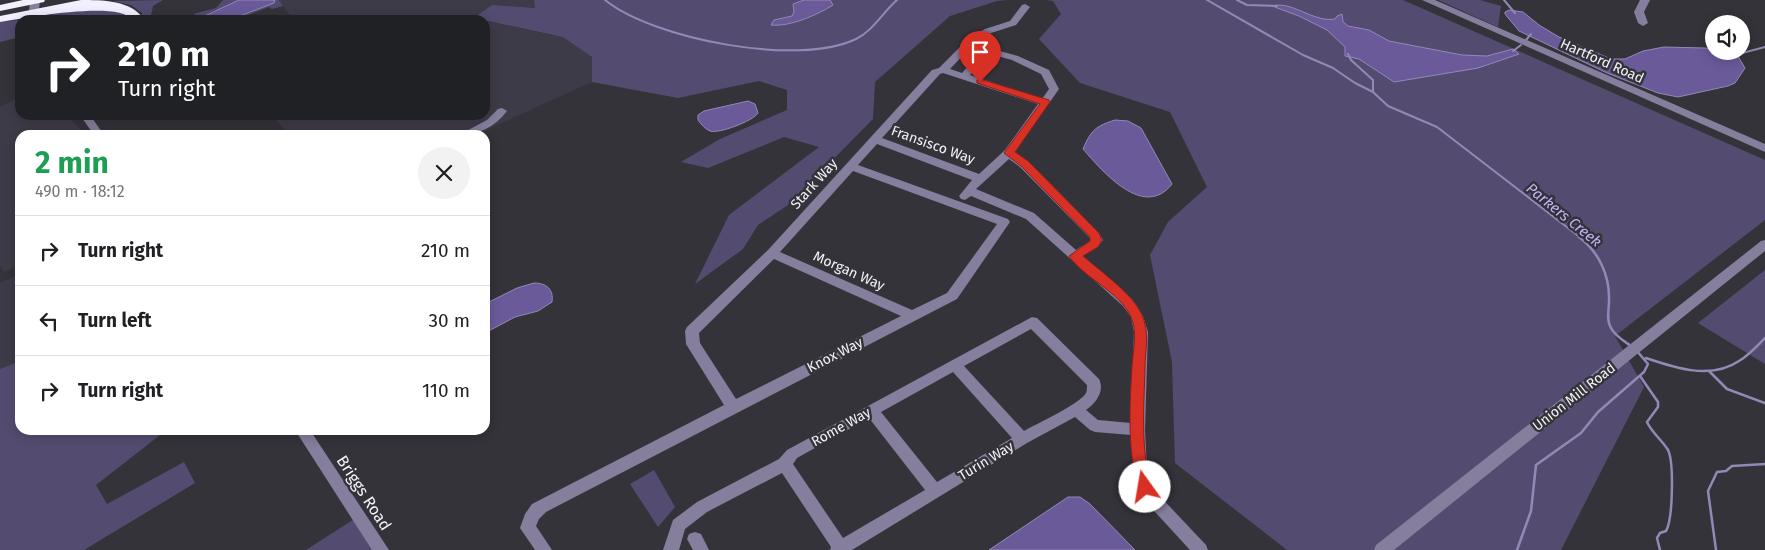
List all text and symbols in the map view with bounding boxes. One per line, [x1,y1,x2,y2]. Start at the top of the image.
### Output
map controls [1705,15,1750,60]
button: sound [1705,15,1750,60]
pin [959,31,1001,82]
text: 210 m [118,33,210,75]
icon: right [35,35,100,100]
street label: Hartford Road [1558,35,1646,87]
icon: arrive [966,38,994,66]
text: Turn right [118,75,215,102]
street label: Fransisco Way [889,122,977,168]
text: 2 min [35,145,109,181]
button: close [418,147,470,199]
street label: Stark Way [787,155,841,213]
water label: Parkers Creek [1523,179,1605,251]
text: 490 m · 18:12 [35,182,125,201]
icon: right [35,237,63,265]
text: Turn right [78,239,163,262]
text: 210 m [421,239,470,262]
street label: Morgan Way [811,248,887,294]
icon: left [35,307,63,335]
text: Turn left [78,309,152,332]
text: 30 m [429,309,470,332]
street label: Knox Way [804,334,866,376]
street label: Union Mill Road [1529,359,1619,435]
icon: right [35,377,63,405]
text: Turn right [78,379,163,402]
text: 110 m [422,379,470,402]
street label: Rome Way [808,404,874,450]
street label: Turin Way [955,438,1017,484]
street label: Briggs Road [333,452,395,534]
position arrow [1118,460,1170,512]

